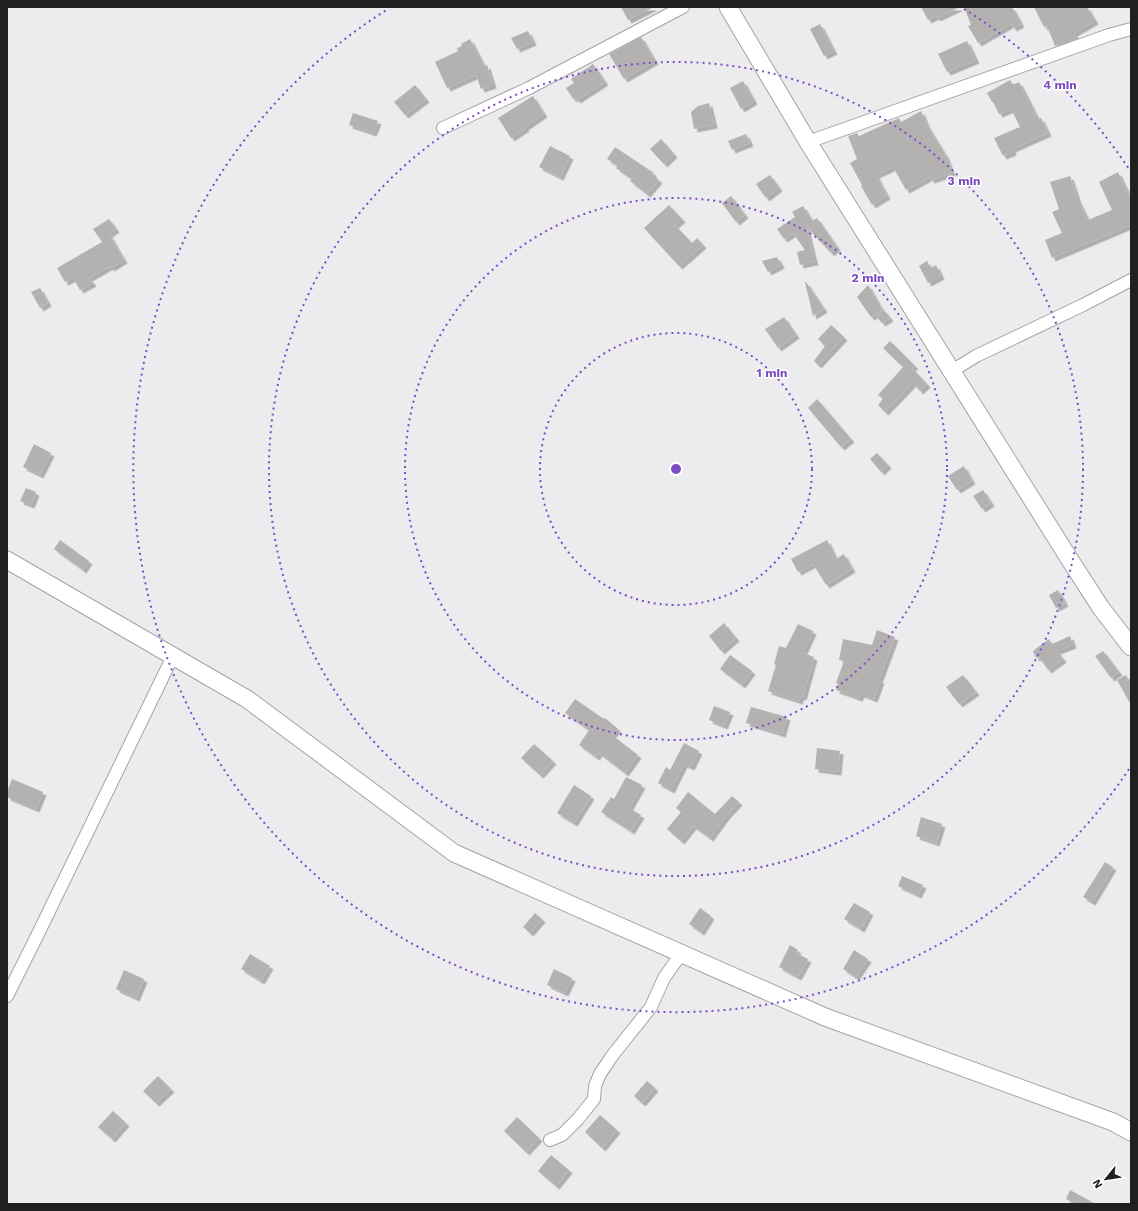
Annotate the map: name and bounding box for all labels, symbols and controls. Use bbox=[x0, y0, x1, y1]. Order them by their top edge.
text: 4 min bbox=[1043, 78, 1077, 92]
text: 3 min bbox=[948, 174, 980, 188]
text: 2 min bbox=[852, 271, 884, 285]
text: 1 min bbox=[757, 366, 787, 380]
centre of rings bbox=[669, 462, 683, 476]
north arrow bbox=[1086, 1159, 1126, 1199]
text: N bbox=[1090, 1177, 1105, 1191]

